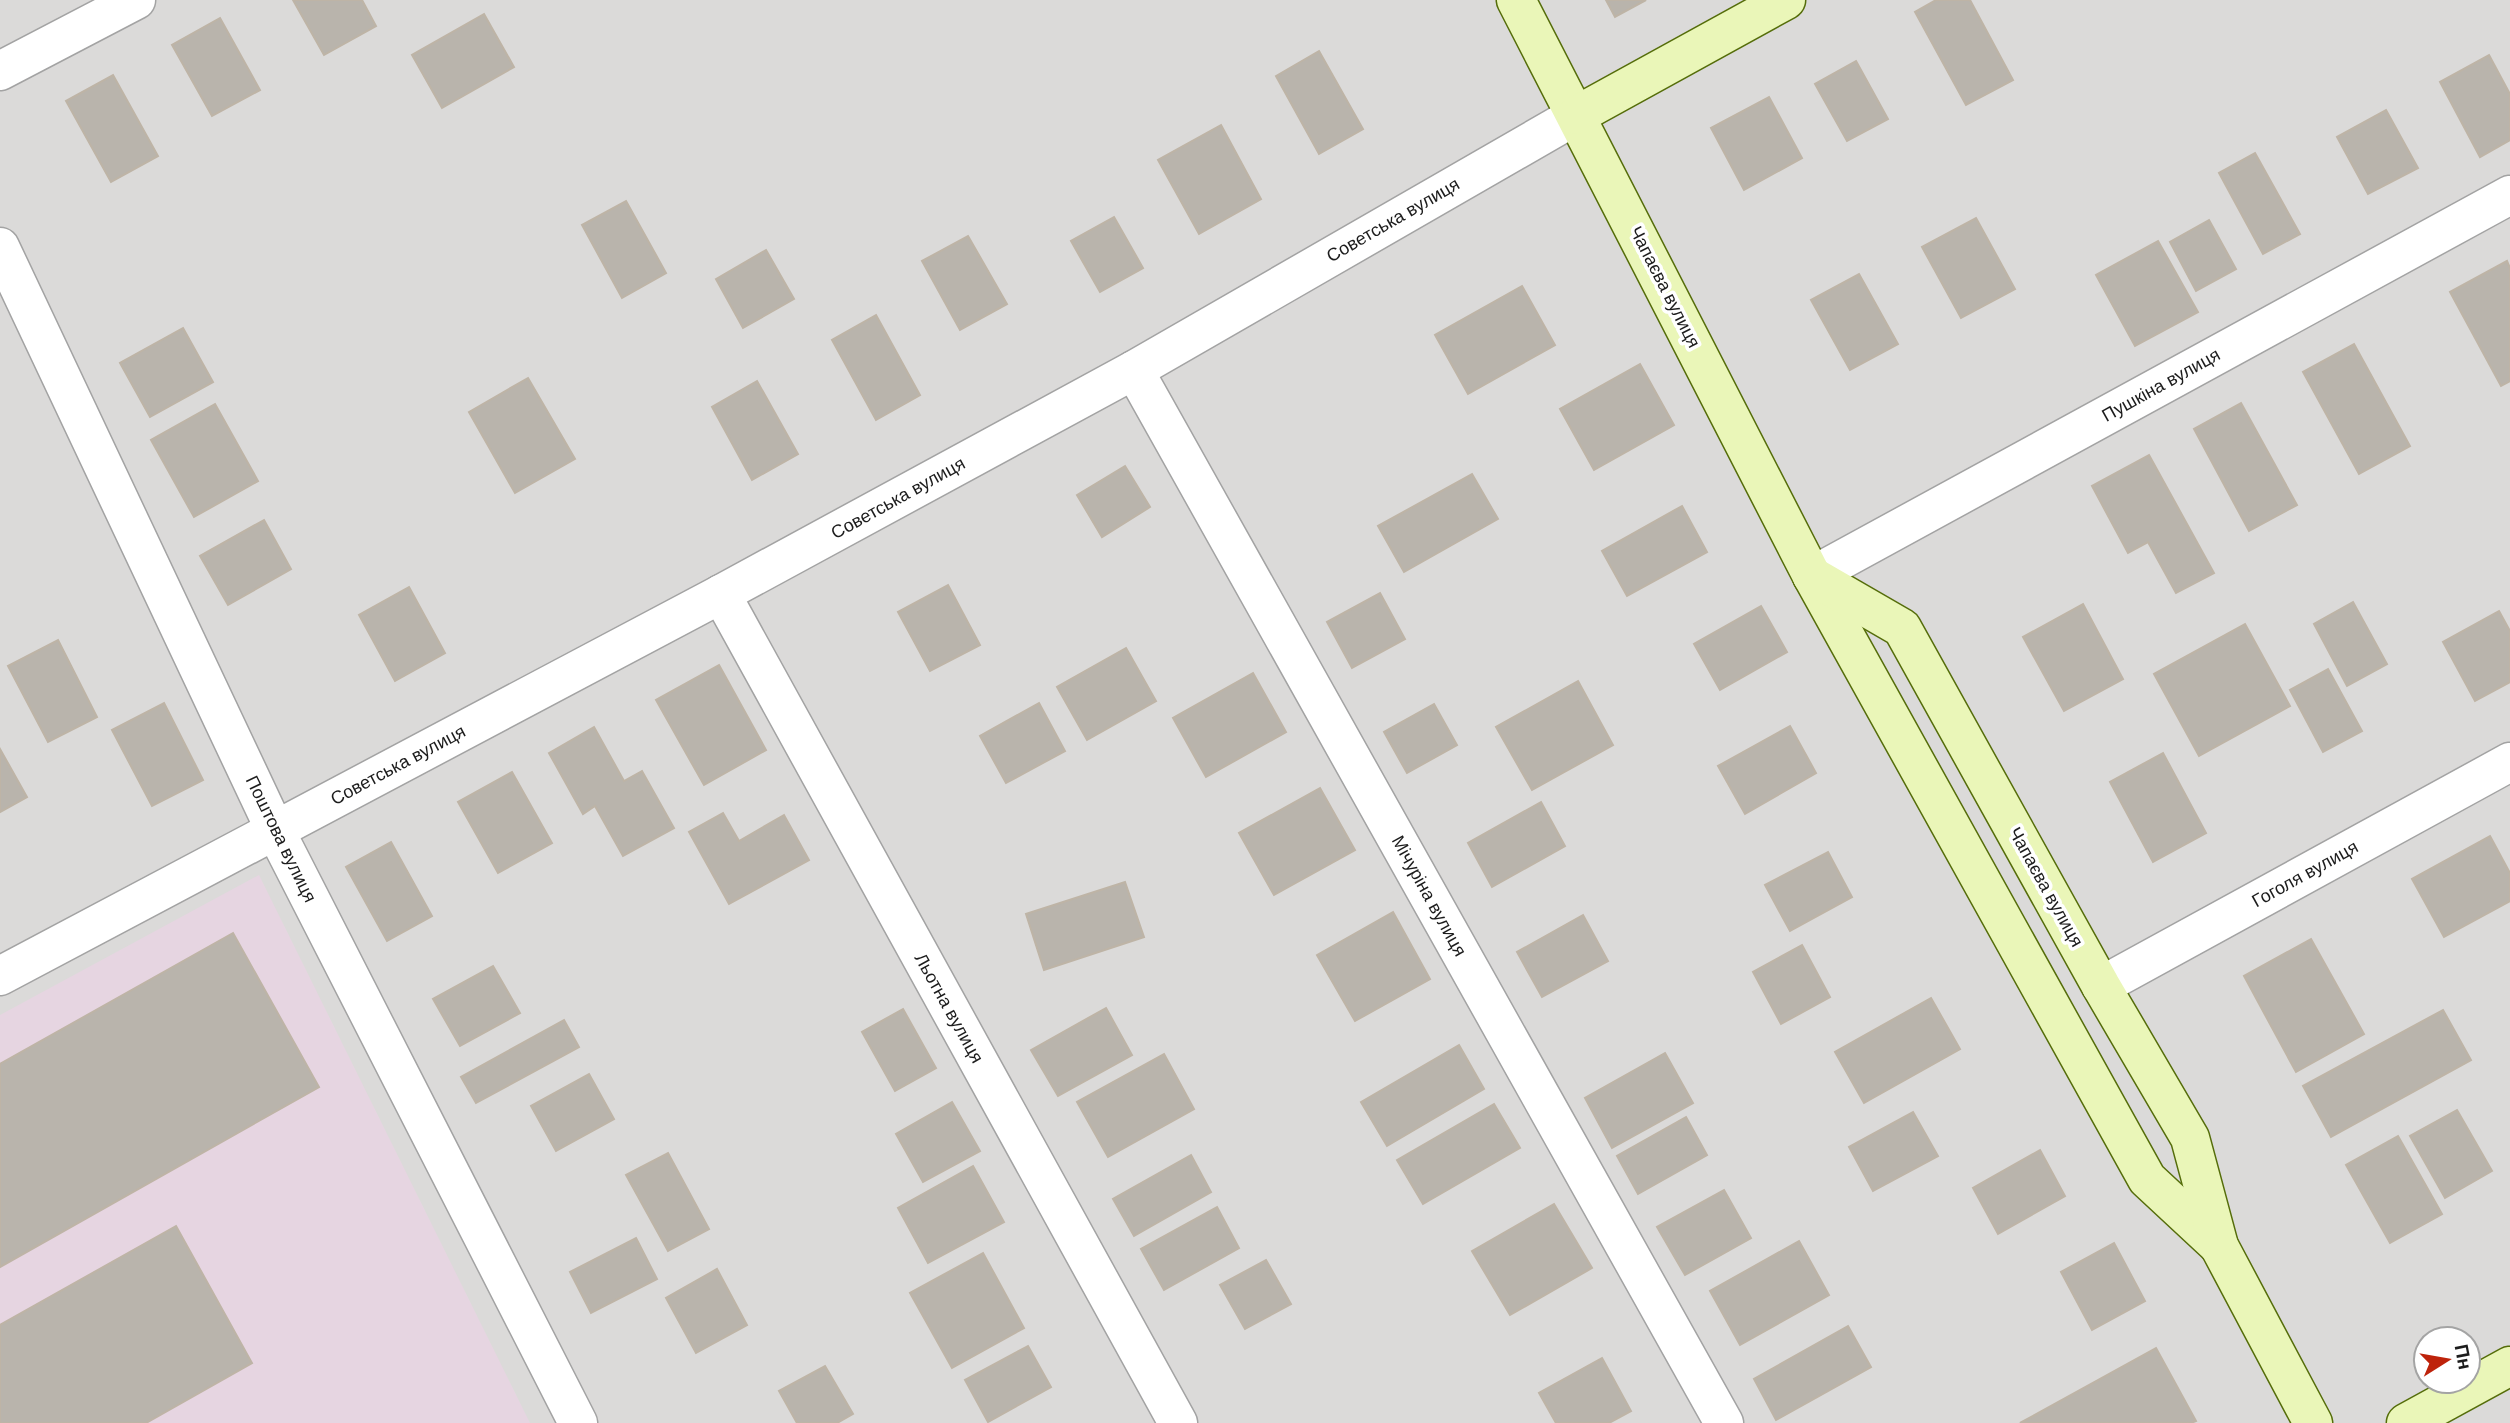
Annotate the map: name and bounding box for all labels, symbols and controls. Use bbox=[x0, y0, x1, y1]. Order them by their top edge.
street label: Советська вулиця bbox=[1323, 174, 1463, 266]
street label: Чапаєва вулиця bbox=[1626, 223, 1704, 351]
street label: Пушкіна вулиця bbox=[2099, 344, 2223, 426]
street label: Советська вулиця bbox=[828, 453, 968, 543]
street label: Советська вулиця bbox=[327, 721, 469, 809]
street label: Поштова вулиця bbox=[242, 773, 320, 905]
street label: Чапаєва вулиця bbox=[2005, 824, 2087, 950]
street label: Мічуріна вулиця bbox=[1388, 832, 1470, 960]
street label: Гоголя вулиця bbox=[2249, 837, 2361, 911]
street label: Льотна вулиця bbox=[911, 950, 987, 1066]
north arrow bbox=[2412, 1325, 2482, 1395]
text: Пн bbox=[2450, 1343, 2476, 1371]

